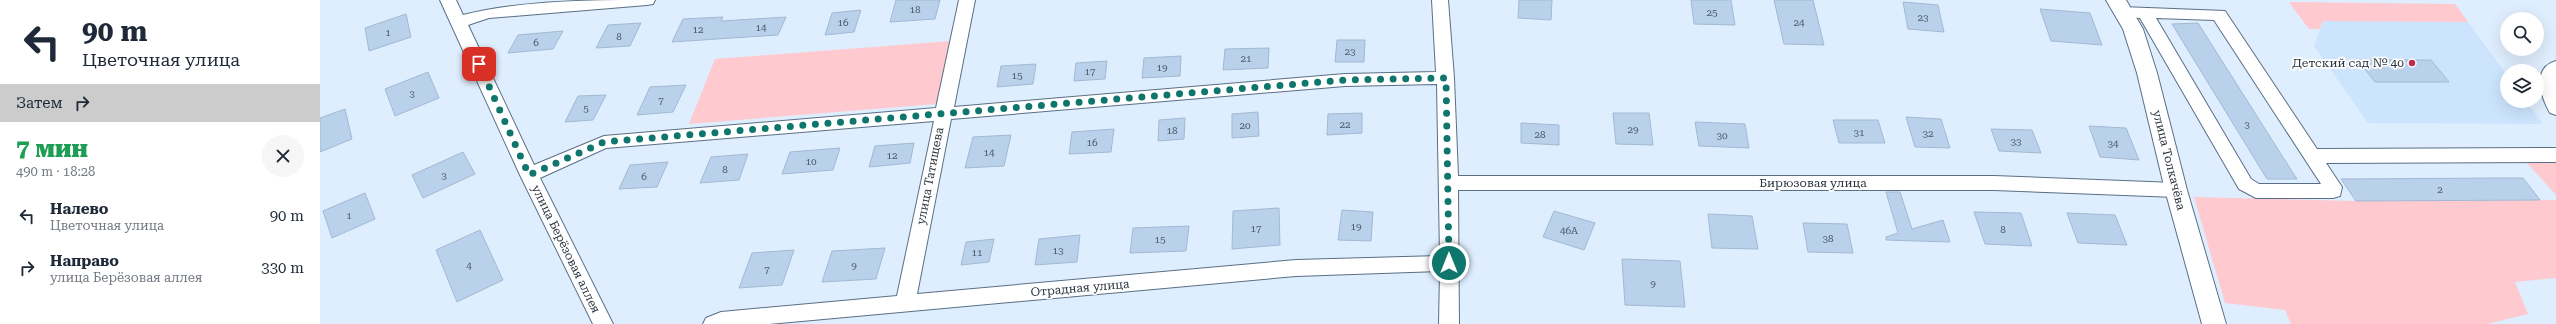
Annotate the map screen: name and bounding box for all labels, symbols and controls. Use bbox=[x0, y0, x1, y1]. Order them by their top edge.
house number: 18 bbox=[909, 4, 921, 15]
house number: 25 bbox=[1706, 7, 1718, 18]
house number: 23 bbox=[1917, 12, 1929, 23]
map controls bbox=[2500, 12, 2544, 108]
button: search bbox=[2500, 12, 2544, 56]
text: 90 m bbox=[82, 15, 147, 48]
icon: left bbox=[16, 16, 68, 68]
house number: 16 bbox=[837, 17, 849, 28]
house number: 24 bbox=[1793, 17, 1805, 28]
house number: 14 bbox=[755, 22, 767, 33]
house number: 12 bbox=[692, 24, 704, 35]
house number: 1 bbox=[385, 27, 391, 38]
house number: 8 bbox=[616, 31, 622, 42]
house number: 6 bbox=[533, 37, 539, 48]
house number: 23 bbox=[1344, 46, 1356, 57]
pin bbox=[462, 47, 496, 81]
text: Цветочная улица bbox=[82, 49, 240, 70]
icon: arrive bbox=[468, 53, 490, 75]
house number: 21 bbox=[1240, 53, 1252, 64]
place label: Детский сад № 40 bbox=[2292, 56, 2404, 70]
marker: Детский сад № 40 bbox=[2407, 58, 2417, 68]
house number: 19 bbox=[1156, 62, 1168, 73]
button: layers bbox=[2500, 64, 2544, 108]
house number: 17 bbox=[1084, 66, 1096, 77]
house number: 15 bbox=[1011, 70, 1023, 81]
house number: 3 bbox=[409, 88, 415, 99]
icon: right bbox=[71, 92, 93, 114]
text: Затем bbox=[16, 94, 63, 112]
house number: 7 bbox=[658, 95, 664, 106]
house number: 5 bbox=[583, 103, 589, 114]
street label: улица Толкачёва bbox=[2150, 109, 2188, 212]
house number: 22 bbox=[1339, 119, 1351, 130]
house number: 3 bbox=[2244, 119, 2250, 130]
house number: 20 bbox=[1239, 120, 1251, 131]
house number: 29 bbox=[1627, 124, 1639, 135]
house number: 18 bbox=[1166, 125, 1178, 136]
street label: улица Татищева bbox=[914, 126, 946, 226]
house number: 31 bbox=[1853, 127, 1865, 138]
house number: 32 bbox=[1922, 128, 1934, 139]
house number: 28 bbox=[1534, 129, 1546, 140]
house number: 30 bbox=[1716, 130, 1728, 141]
text: 7 мин bbox=[16, 135, 88, 163]
button: close bbox=[262, 135, 304, 177]
house number: 33 bbox=[2010, 136, 2022, 147]
house number: 16 bbox=[1086, 137, 1098, 148]
house number: 34 bbox=[2107, 138, 2119, 149]
house number: 14 bbox=[983, 147, 995, 158]
house number: 12 bbox=[886, 150, 898, 161]
house number: 10 bbox=[805, 156, 817, 167]
text: 490 m · 18:28 bbox=[16, 164, 95, 179]
house number: 8 bbox=[722, 164, 728, 175]
house number: 3 bbox=[441, 170, 447, 181]
house number: 6 bbox=[641, 171, 647, 182]
street label: Бирюзовая улица bbox=[1759, 176, 1867, 190]
street label: улица Берёзовая аллея bbox=[529, 183, 603, 315]
house number: 2 bbox=[2437, 184, 2443, 195]
text: Налево bbox=[50, 200, 109, 218]
icon: left bbox=[16, 205, 38, 227]
text: 90 m bbox=[270, 207, 304, 225]
house number: 1 bbox=[346, 210, 352, 221]
text: Цветочная улица bbox=[50, 218, 164, 233]
house number: 19 bbox=[1350, 221, 1362, 232]
house number: 17 bbox=[1250, 223, 1262, 234]
house number: 8 bbox=[2000, 224, 2006, 235]
house number: 46А bbox=[1560, 225, 1578, 236]
house number: 38 bbox=[1822, 233, 1834, 244]
house number: 15 bbox=[1154, 234, 1166, 245]
position arrow bbox=[1428, 242, 1470, 284]
house number: 13 bbox=[1052, 245, 1064, 256]
house number: 11 bbox=[971, 247, 983, 258]
text: Направо bbox=[50, 252, 119, 270]
icon: right bbox=[16, 257, 38, 279]
text: 330 m bbox=[261, 259, 304, 277]
house number: 4 bbox=[466, 260, 472, 271]
house number: 9 bbox=[851, 260, 857, 271]
house number: 7 bbox=[764, 264, 770, 275]
text: улица Берёзовая аллея bbox=[50, 270, 202, 285]
street label: Отрадная улица bbox=[1030, 277, 1130, 299]
house number: 9 bbox=[1650, 278, 1656, 289]

